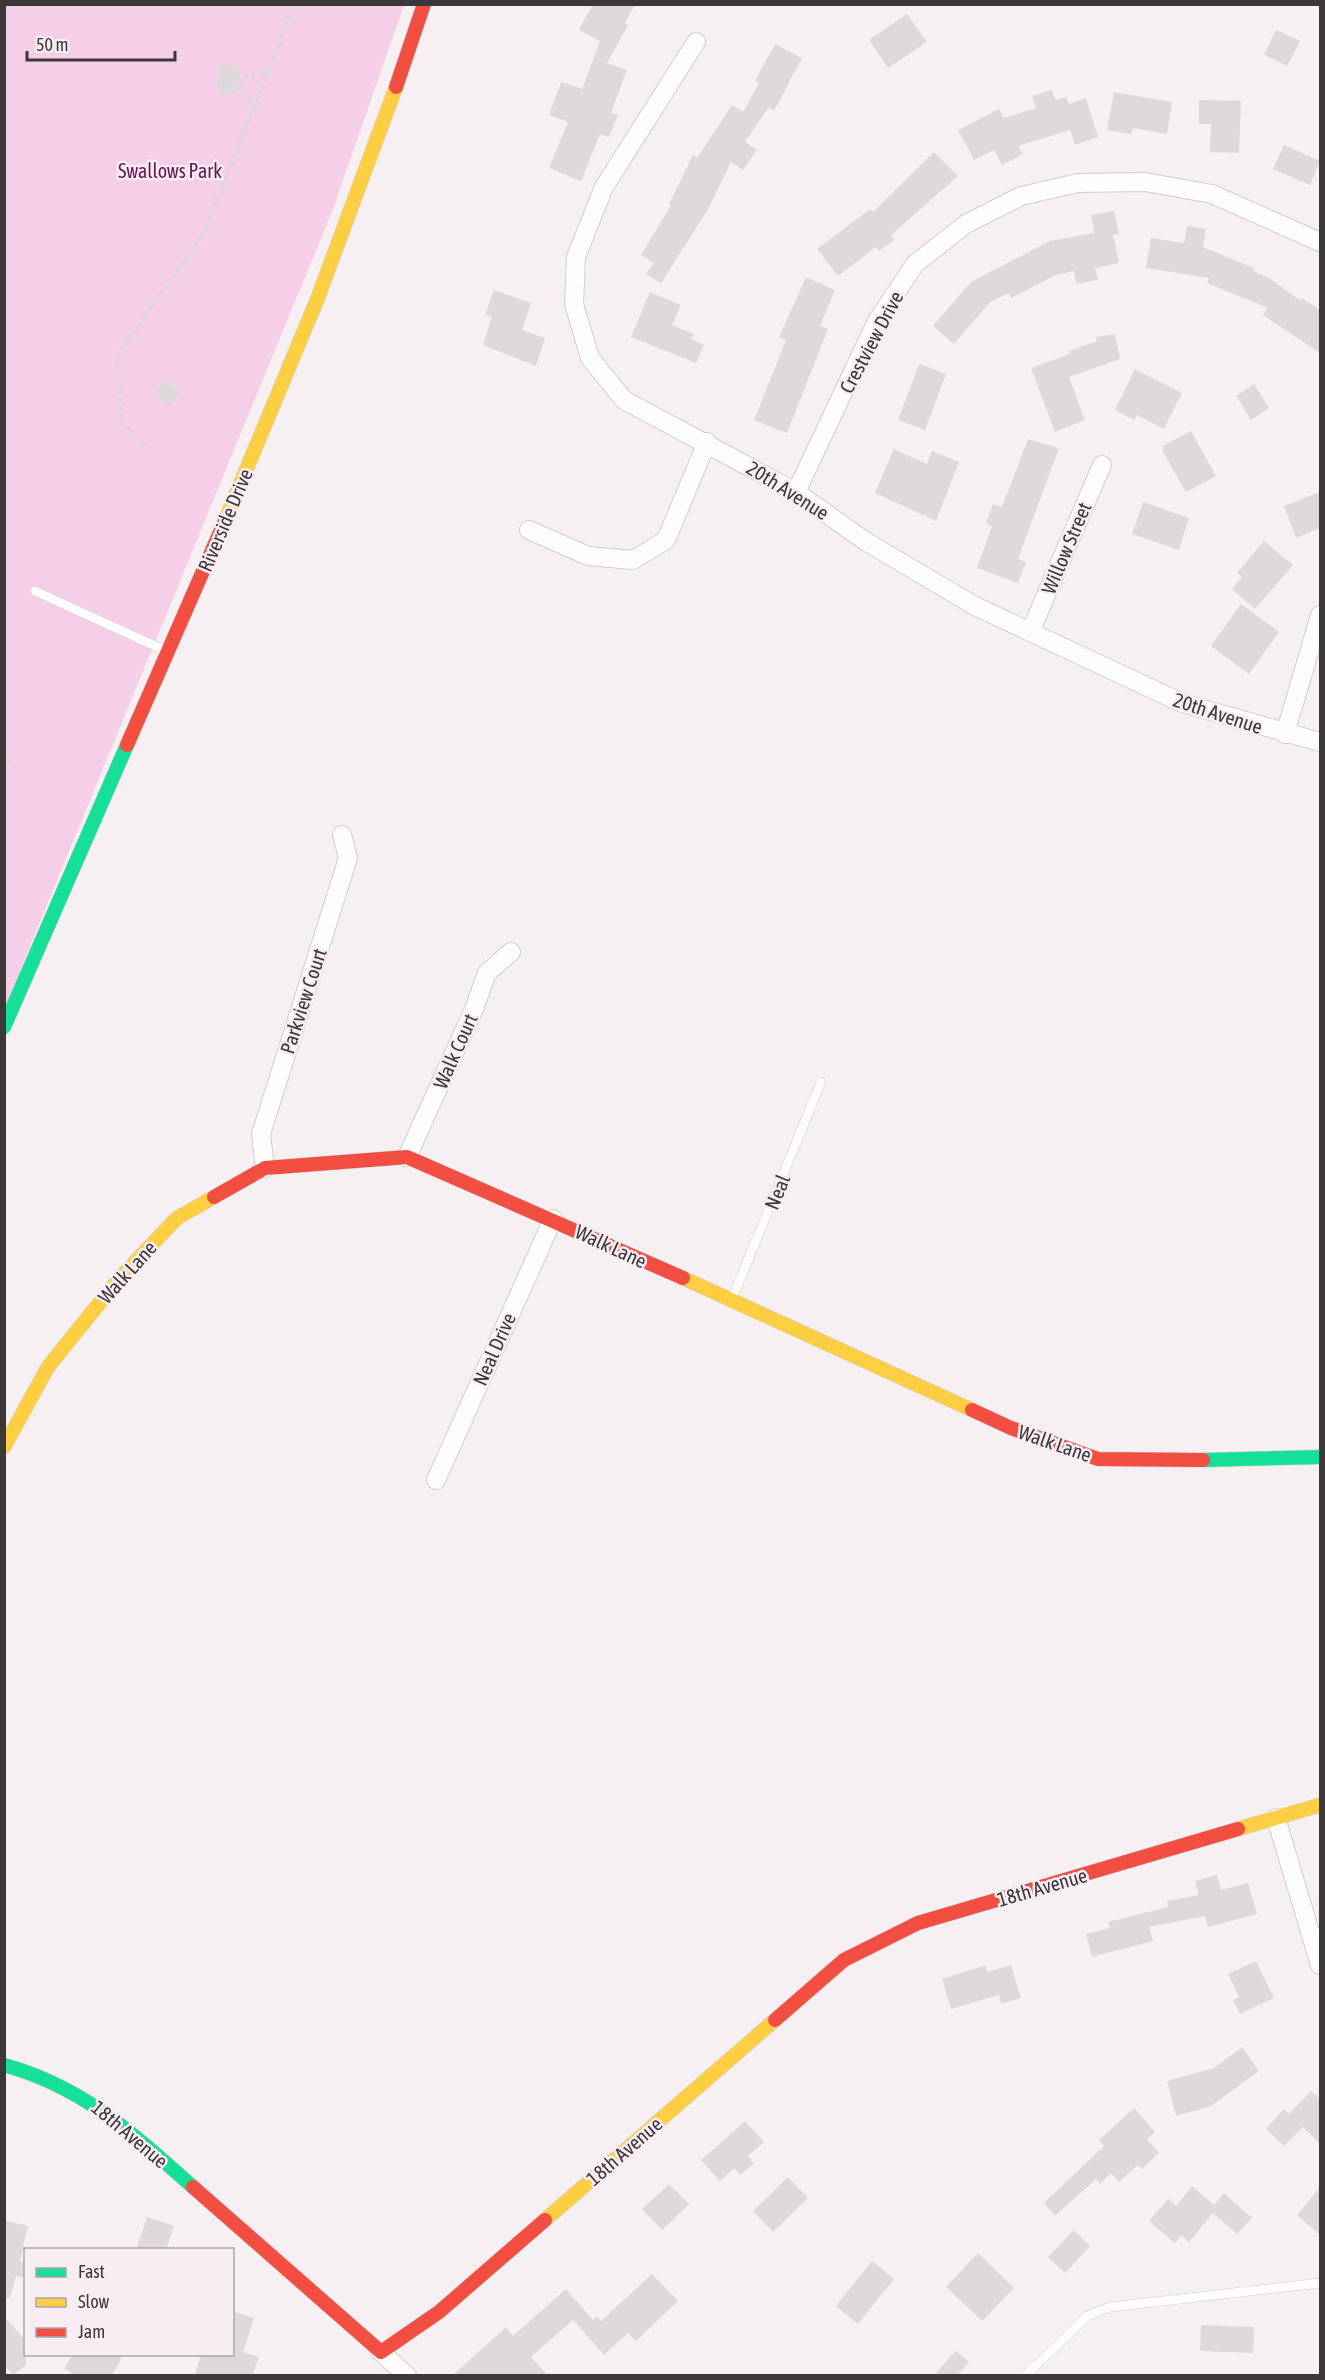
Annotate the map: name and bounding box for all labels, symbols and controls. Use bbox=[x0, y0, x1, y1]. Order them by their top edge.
scale bar bbox=[27, 24, 176, 62]
text: 50 m bbox=[36, 34, 68, 55]
park label: Swallows Park bbox=[118, 159, 222, 182]
street label: Crestview Drive bbox=[835, 287, 907, 397]
street label: 20th Avenue bbox=[743, 456, 833, 524]
street label: Riverside Drive bbox=[193, 465, 257, 575]
street label: Willow Street bbox=[1036, 499, 1096, 597]
street label: 20th Avenue bbox=[1171, 688, 1265, 738]
street label: Parkview Court bbox=[275, 945, 331, 1057]
street label: Walk Court bbox=[428, 1010, 482, 1092]
street label: Neal bbox=[760, 1171, 795, 1213]
street label: Walk Lane bbox=[572, 1220, 650, 1272]
street label: Walk Lane bbox=[93, 1236, 161, 1308]
street label: Neal Drive bbox=[468, 1309, 520, 1389]
street label: Walk Lane bbox=[1015, 1420, 1095, 1466]
street label: 18th Avenue bbox=[994, 1863, 1090, 1911]
street label: 18th Avenue bbox=[87, 2096, 173, 2172]
street label: 18th Avenue bbox=[582, 2112, 666, 2190]
legend bbox=[24, 2248, 234, 2356]
text: Fast bbox=[78, 2261, 105, 2282]
text: Slow bbox=[78, 2291, 109, 2312]
text: Jam bbox=[78, 2321, 105, 2342]

